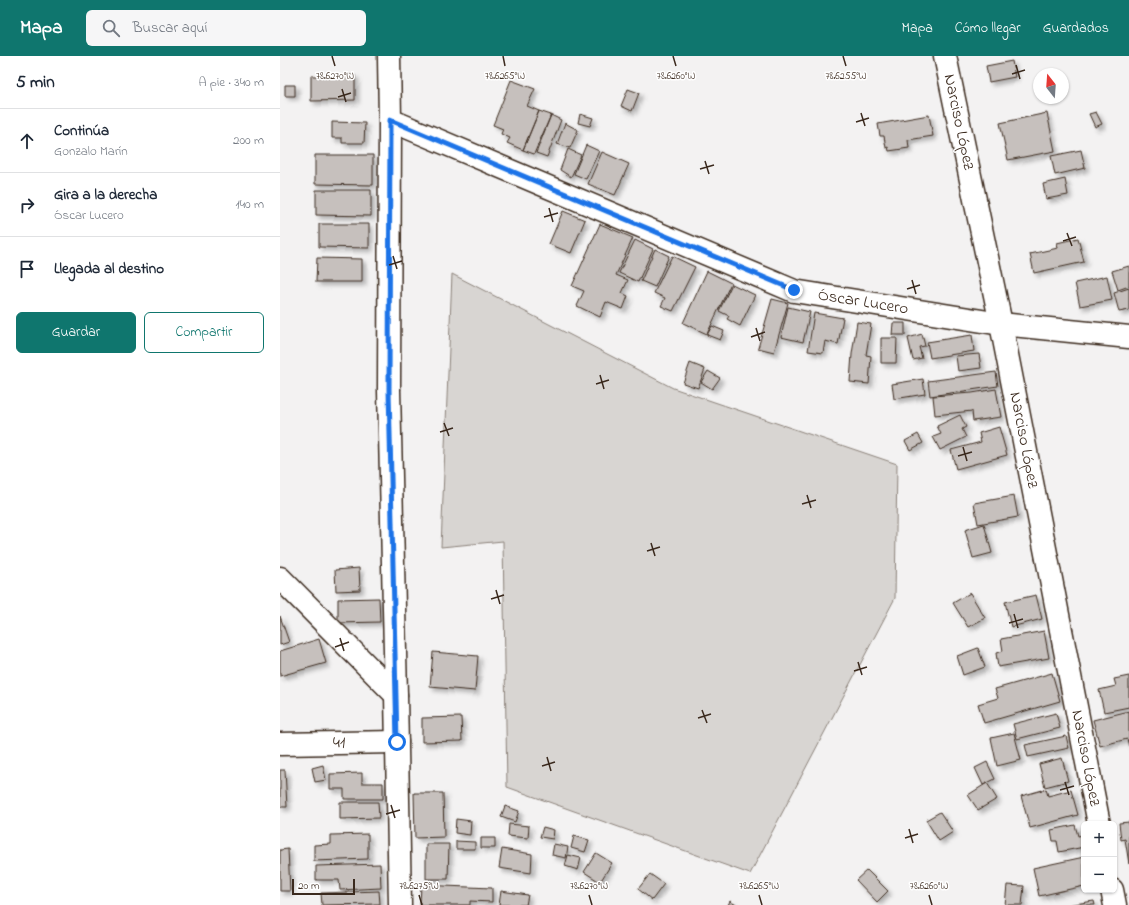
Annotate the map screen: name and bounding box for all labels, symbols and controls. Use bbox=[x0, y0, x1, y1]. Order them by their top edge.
search box bbox=[86, 10, 366, 46]
text: Mapa bbox=[20, 15, 62, 42]
icon: search bbox=[100, 17, 122, 39]
text: Buscar aquí bbox=[132, 17, 207, 39]
text: Mapa bbox=[902, 18, 933, 39]
text: Cómo llegar bbox=[955, 18, 1021, 39]
text: Guardados bbox=[1043, 18, 1109, 39]
north arrow bbox=[1033, 68, 1069, 104]
text: 78.6270°W bbox=[316, 69, 354, 84]
text: 78.6265°W bbox=[485, 69, 525, 84]
text: 78.6260°W bbox=[657, 69, 695, 84]
text: 78.6255°W bbox=[825, 69, 867, 84]
text: 5 min bbox=[16, 70, 55, 95]
street label: Narciso López bbox=[937, 72, 982, 173]
text: A pie · 340 m bbox=[199, 73, 264, 92]
text: Continúa bbox=[54, 120, 109, 142]
icon: ahead bbox=[16, 130, 38, 152]
text: 200 m bbox=[233, 131, 264, 150]
text: Gonzalo Marín bbox=[54, 142, 128, 161]
text: Gira a la derecha bbox=[54, 184, 157, 206]
icon: right bbox=[16, 194, 38, 216]
text: 140 m bbox=[236, 195, 264, 214]
text: Óscar Lucero bbox=[54, 206, 124, 225]
icon: arrive bbox=[16, 258, 38, 280]
text: Llegada al destino bbox=[54, 258, 164, 280]
route end bbox=[785, 281, 803, 299]
street label: Óscar Lucero bbox=[816, 283, 910, 322]
button: Guardar bbox=[16, 312, 136, 353]
button: Compartir bbox=[144, 312, 264, 353]
street label: Narciso López bbox=[1002, 390, 1046, 491]
street label: Narciso López bbox=[1064, 708, 1108, 809]
street label: 41 bbox=[333, 730, 346, 756]
route start bbox=[388, 733, 406, 751]
map controls bbox=[1081, 821, 1117, 893]
button: + bbox=[1081, 821, 1117, 857]
button: − bbox=[1081, 857, 1117, 893]
scale bar bbox=[292, 877, 355, 896]
text: 20 m bbox=[298, 878, 320, 894]
text: 78.6275°W bbox=[399, 879, 439, 894]
text: 78.6270°W bbox=[570, 879, 608, 894]
text: 78.6265°W bbox=[739, 879, 779, 894]
text: 78.6260°W bbox=[910, 879, 948, 894]

